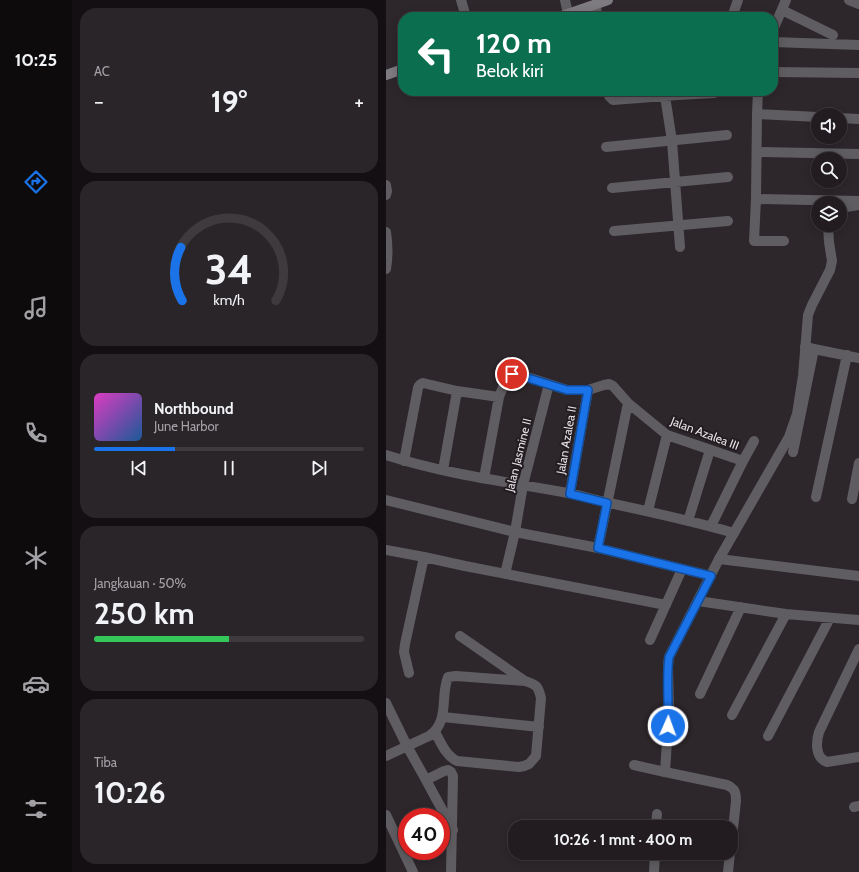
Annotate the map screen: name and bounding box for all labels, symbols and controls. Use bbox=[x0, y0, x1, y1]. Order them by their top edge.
text: 120 m bbox=[476, 26, 552, 60]
icon: left bbox=[410, 28, 462, 80]
text: 10:25 bbox=[15, 49, 57, 71]
text: Belok kiri bbox=[476, 60, 544, 82]
text: AC bbox=[94, 63, 110, 79]
text: 19° bbox=[211, 83, 247, 120]
text: − bbox=[94, 88, 104, 115]
text: + bbox=[354, 88, 364, 115]
map controls bbox=[811, 108, 847, 232]
button: sound bbox=[811, 108, 847, 144]
button: search bbox=[811, 152, 847, 188]
icon: directions bbox=[22, 168, 50, 196]
button: layers bbox=[811, 196, 847, 232]
text: 34 bbox=[205, 244, 253, 294]
text: km/h bbox=[213, 291, 245, 309]
icon: music bbox=[22, 294, 50, 322]
pin bbox=[495, 357, 529, 391]
icon: arrive bbox=[501, 363, 523, 385]
text: Northbound bbox=[154, 400, 234, 418]
street label: Jalan Azalea II bbox=[552, 405, 579, 476]
street label: Jalan Azalea III bbox=[668, 413, 741, 453]
street label: Jalan Jasmine II bbox=[501, 417, 534, 494]
text: June Harbor bbox=[154, 418, 219, 434]
icon: phone bbox=[22, 419, 50, 447]
icon: previous bbox=[128, 457, 150, 479]
icon: pause bbox=[218, 457, 240, 479]
icon: next bbox=[308, 457, 330, 479]
icon: climate bbox=[22, 544, 50, 572]
text: Jangkauan · 50% bbox=[94, 575, 186, 591]
text: 250 km bbox=[94, 595, 195, 632]
icon: car bbox=[22, 670, 50, 698]
position arrow bbox=[647, 705, 689, 747]
text: Tiba bbox=[94, 754, 117, 770]
text: 10:26 bbox=[94, 774, 166, 811]
icon: filters bbox=[22, 795, 50, 823]
speed limit sign: 40 bbox=[398, 808, 450, 860]
text: 10:26 · 1 mnt · 400 m bbox=[554, 831, 692, 849]

